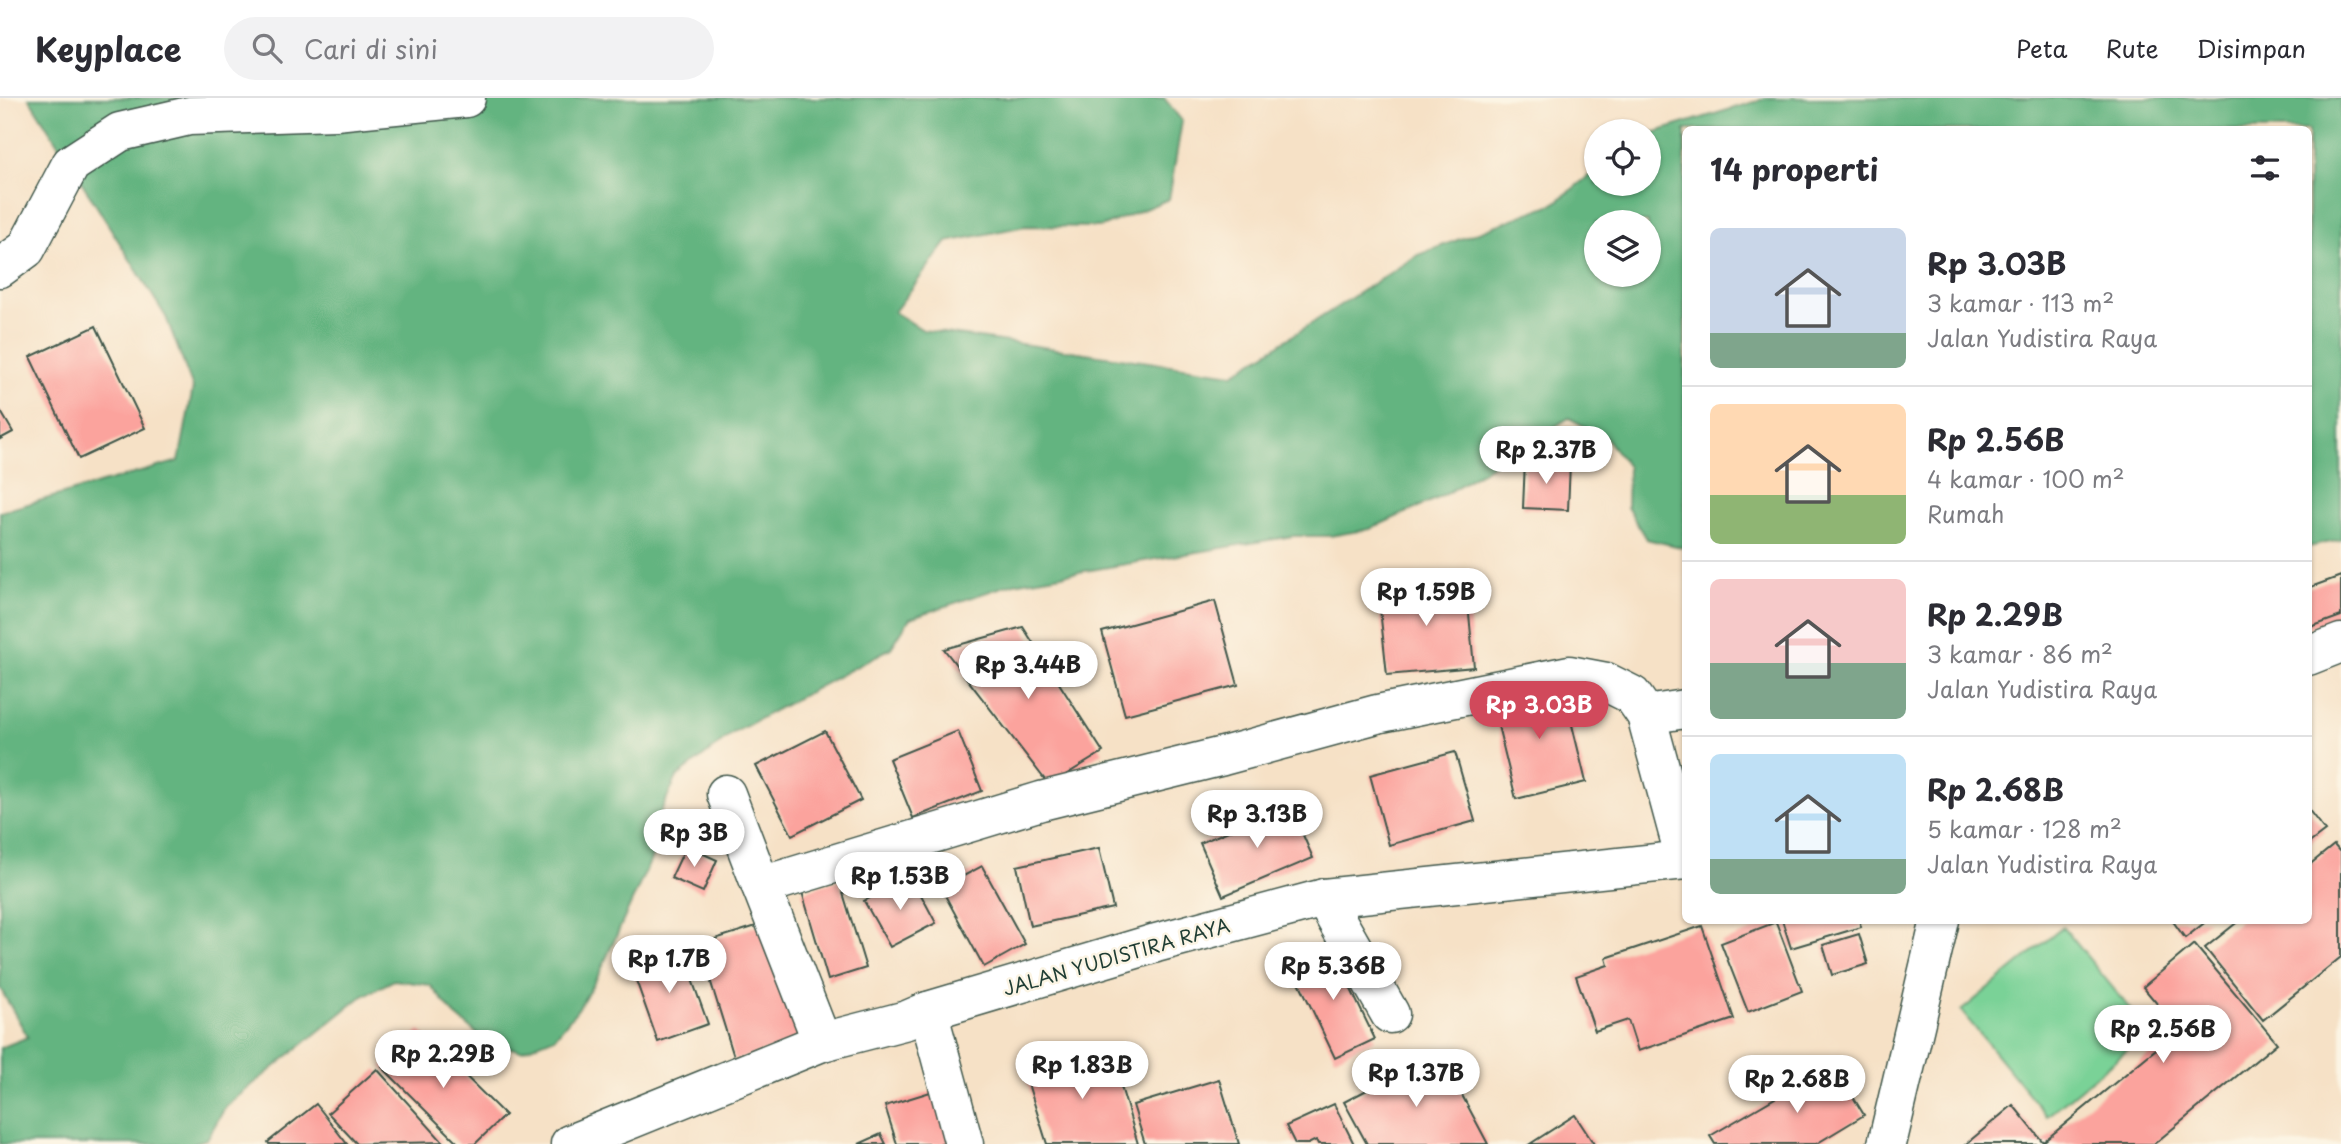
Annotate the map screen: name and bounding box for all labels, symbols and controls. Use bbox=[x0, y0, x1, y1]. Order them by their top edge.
search box bbox=[224, 17, 714, 80]
text: Keyplace bbox=[35, 23, 182, 73]
icon: search bbox=[248, 29, 286, 67]
text: Cari di sini bbox=[304, 29, 438, 68]
text: Peta bbox=[2016, 30, 2068, 66]
text: Rute bbox=[2106, 30, 2158, 66]
text: Disimpan bbox=[2196, 30, 2306, 66]
map controls bbox=[1584, 119, 1661, 287]
button: locate bbox=[1584, 119, 1661, 196]
text: 14 properti bbox=[1710, 146, 1878, 191]
icon: filters bbox=[2246, 149, 2284, 187]
button: layers bbox=[1584, 210, 1661, 287]
text: Rp 3.03B bbox=[1927, 240, 2066, 285]
icon: home bbox=[1766, 256, 1850, 340]
text: 3 kamar · 113 m² bbox=[1927, 285, 2114, 320]
text: Jalan Yudistira Raya bbox=[1927, 320, 2157, 355]
text: Rp 2.56B bbox=[1927, 416, 2065, 461]
pin: Rp 2.37B bbox=[1474, 426, 1618, 486]
text: Rp 2.37B bbox=[1495, 431, 1597, 466]
icon: home bbox=[1766, 432, 1850, 516]
text: 4 kamar · 100 m² bbox=[1927, 461, 2125, 496]
text: Rumah bbox=[1927, 496, 2004, 531]
pin: Rp 1.59B bbox=[1354, 568, 1498, 628]
text: Rp 1.59B bbox=[1377, 573, 1475, 608]
text: Rp 2.29B bbox=[1927, 591, 2063, 636]
icon: home bbox=[1766, 607, 1850, 691]
text: 3 kamar · 86 m² bbox=[1927, 636, 2113, 671]
pin: Rp 3.44B bbox=[956, 642, 1100, 701]
text: Rp 3.44B bbox=[975, 646, 1081, 681]
text: Jalan Yudistira Raya bbox=[1927, 671, 2157, 706]
pin: Rp 3.03B bbox=[1467, 682, 1611, 741]
text: Rp 3.03B bbox=[1486, 686, 1592, 721]
text: Rp 2.68B bbox=[1927, 766, 2064, 811]
icon: home bbox=[1766, 782, 1850, 866]
pin: Rp 3.13B bbox=[1185, 790, 1329, 850]
text: Rp 3.13B bbox=[1207, 795, 1307, 830]
pin: Rp 3B bbox=[645, 810, 743, 869]
text: 5 kamar · 128 m² bbox=[1927, 811, 2122, 846]
text: Rp 3B bbox=[660, 814, 728, 849]
text: Jalan Yudistira Raya bbox=[1927, 846, 2157, 881]
pin: Rp 1.53B bbox=[828, 852, 972, 912]
text: Rp 1.53B bbox=[851, 857, 949, 892]
street label: JALAN YUDISTIRA RAYA bbox=[999, 910, 1233, 1002]
pin: Rp 1.7B bbox=[604, 936, 734, 995]
text: Rp 1.7B bbox=[627, 940, 711, 975]
pin: Rp 5.36B bbox=[1261, 942, 1405, 1002]
text: Rp 5.36B bbox=[1280, 947, 1386, 982]
pin: Rp 2.56B bbox=[2091, 1006, 2235, 1065]
text: Rp 2.56B bbox=[2110, 1010, 2216, 1045]
pin: Rp 2.29B bbox=[371, 1030, 515, 1090]
text: Rp 2.29B bbox=[391, 1035, 495, 1070]
pin: Rp 1.83B bbox=[1010, 1042, 1154, 1101]
text: Rp 1.83B bbox=[1031, 1046, 1133, 1081]
pin: Rp 1.37B bbox=[1344, 1049, 1488, 1109]
text: Rp 1.37B bbox=[1368, 1054, 1464, 1089]
pin: Rp 2.68B bbox=[1725, 1056, 1869, 1115]
text: Rp 2.68B bbox=[1744, 1060, 1850, 1095]

